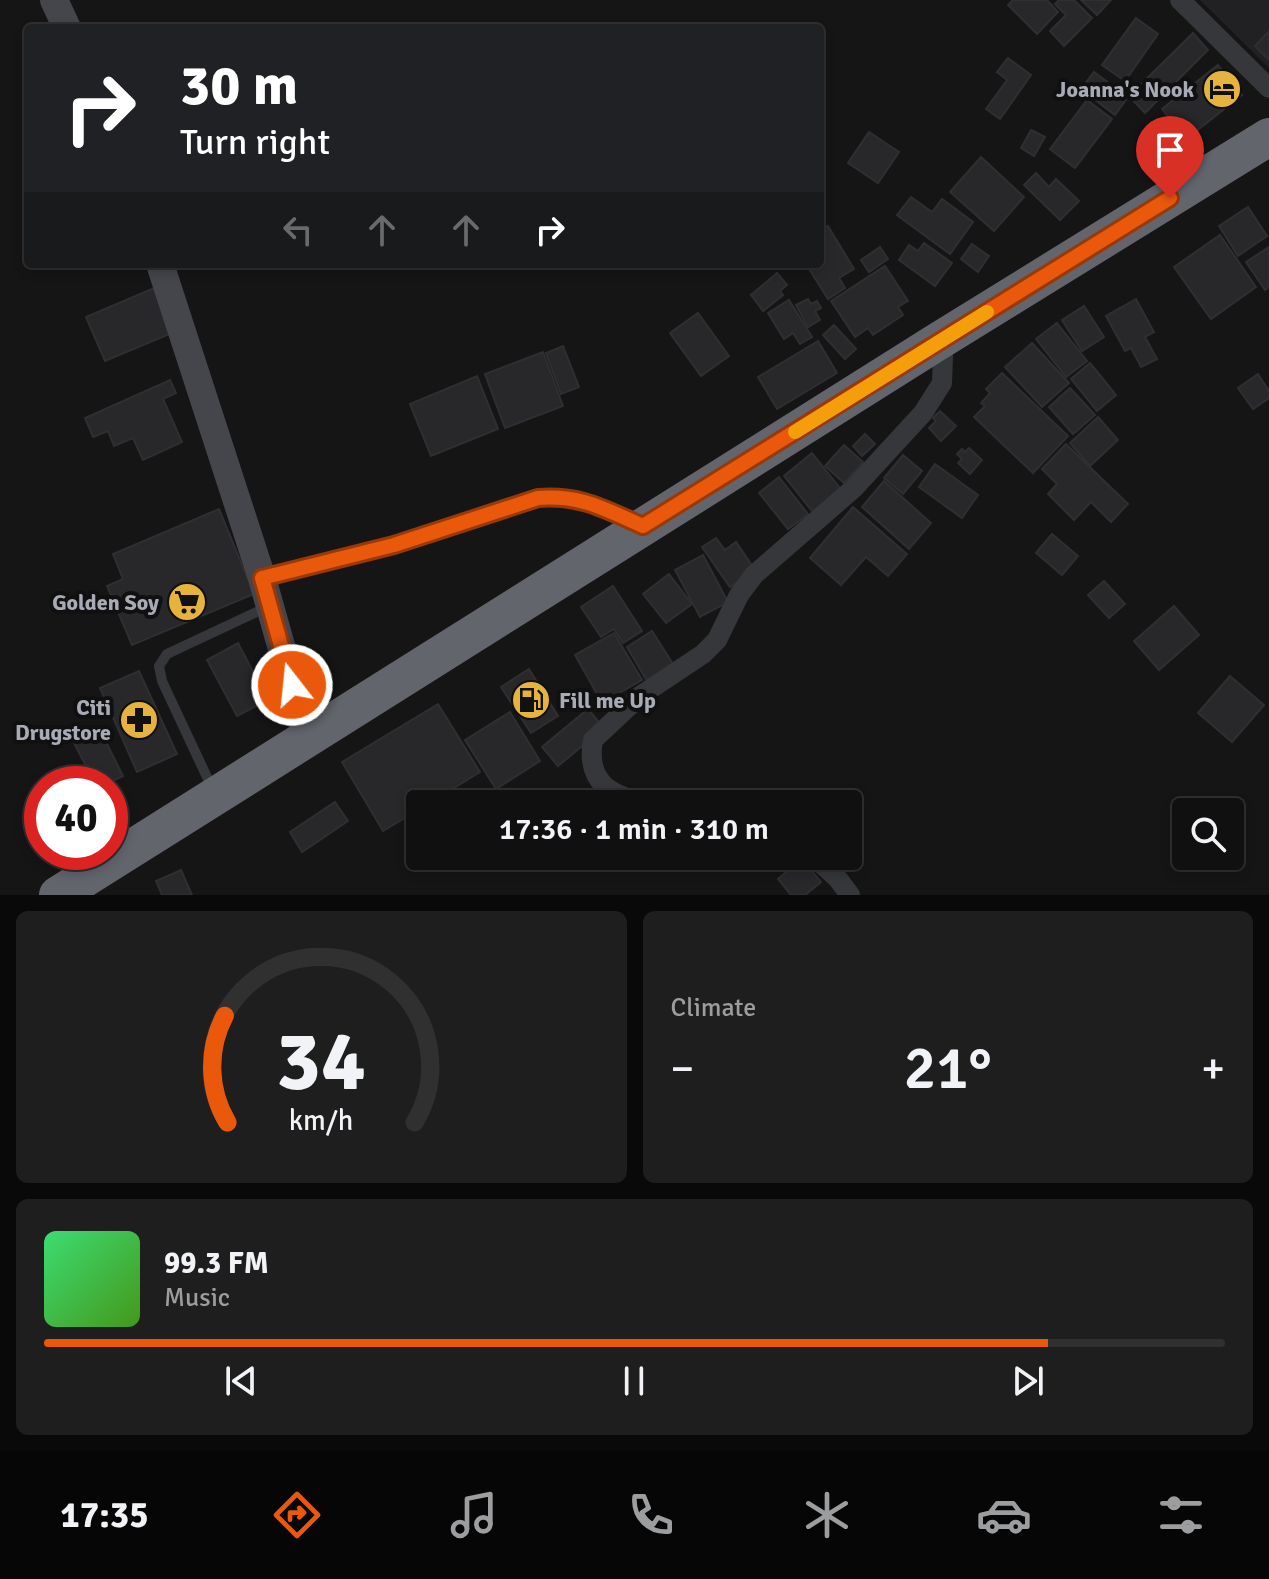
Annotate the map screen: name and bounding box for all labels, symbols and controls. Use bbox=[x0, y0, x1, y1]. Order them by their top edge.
text: 30 m bbox=[180, 51, 298, 120]
icon: right bbox=[48, 56, 152, 160]
hotel icon: Joanna's Nook bbox=[1201, 68, 1243, 110]
place label: Joanna's Nook bbox=[1056, 76, 1194, 103]
pin bbox=[1136, 116, 1204, 198]
text: Turn right bbox=[180, 120, 330, 165]
icon: arrive bbox=[1148, 128, 1192, 172]
icon: left bbox=[276, 208, 320, 252]
icon: ahead bbox=[360, 208, 404, 252]
icon: ahead bbox=[444, 208, 488, 252]
icon: right bbox=[528, 208, 572, 252]
supermarket icon: Golden Soy bbox=[166, 581, 208, 623]
place label: Golden Soy bbox=[52, 589, 159, 616]
position arrow bbox=[250, 643, 334, 727]
fuel station icon: Fill me Up bbox=[510, 679, 552, 721]
place label: Fill me Up bbox=[559, 687, 656, 714]
place label: Citi Drugstore bbox=[15, 694, 111, 746]
pharmacy icon: Citi Drugstore bbox=[118, 699, 160, 741]
speed limit sign: 40 bbox=[24, 766, 128, 870]
map controls bbox=[1172, 798, 1244, 870]
button: search bbox=[1172, 798, 1244, 870]
text: 17:36 · 1 min · 310 m bbox=[499, 811, 769, 848]
text: Climate bbox=[671, 992, 756, 1024]
text: 34 bbox=[276, 1011, 366, 1113]
text: 21° bbox=[904, 1032, 992, 1106]
text: − bbox=[671, 1042, 694, 1096]
text: + bbox=[1201, 1042, 1225, 1096]
text: km/h bbox=[289, 1103, 354, 1138]
text: 99.3 FM bbox=[164, 1245, 269, 1282]
text: Music bbox=[164, 1282, 230, 1314]
icon: previous bbox=[219, 1359, 263, 1403]
icon: pause bbox=[612, 1359, 656, 1403]
icon: next bbox=[1006, 1359, 1050, 1403]
icon: directions bbox=[269, 1487, 325, 1543]
icon: music bbox=[446, 1487, 502, 1543]
icon: phone bbox=[623, 1487, 679, 1543]
icon: climate bbox=[799, 1487, 855, 1543]
icon: car bbox=[976, 1487, 1032, 1543]
icon: filters bbox=[1153, 1487, 1209, 1543]
text: 17:35 bbox=[60, 1493, 149, 1538]

